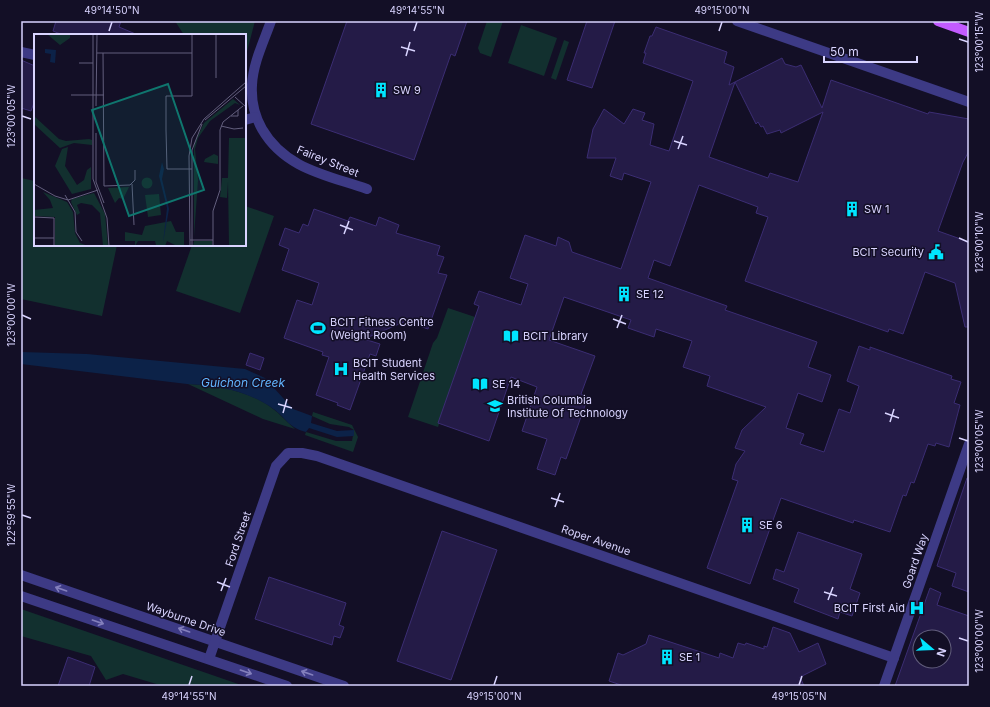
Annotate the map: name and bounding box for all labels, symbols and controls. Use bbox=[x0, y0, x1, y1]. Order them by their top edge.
text: 49°14'50"N bbox=[84, 4, 140, 16]
text: 49°14'55"N bbox=[389, 4, 445, 16]
text: 49°15'00"N bbox=[694, 4, 750, 16]
text: 123°00'15"W bbox=[973, 11, 985, 73]
inset map bbox=[34, 34, 246, 246]
scale bar bbox=[824, 38, 917, 64]
text: 50 m bbox=[830, 44, 859, 59]
building icon: SW 9 bbox=[372, 81, 390, 99]
place label: SW 9 bbox=[393, 83, 421, 97]
text: 123°00'05"W bbox=[5, 84, 17, 148]
street label: Fairey Street bbox=[295, 142, 361, 180]
building icon: SW 1 bbox=[843, 200, 861, 218]
place label: SW 1 bbox=[864, 202, 889, 216]
text: 123°00'10"W bbox=[973, 211, 985, 273]
public building icon: BCIT Security bbox=[927, 243, 945, 261]
place label: BCIT Security bbox=[852, 245, 924, 259]
text: 123°00'00"W bbox=[5, 283, 17, 347]
building icon: SE 12 bbox=[615, 285, 633, 303]
place label: SE 12 bbox=[636, 287, 664, 301]
place label: BCIT Fitness Centre (Weight Room) bbox=[330, 315, 434, 342]
sports icon: BCIT Fitness Centre (Weight Room) bbox=[309, 319, 327, 337]
library icon: BCIT Library bbox=[502, 327, 520, 345]
place label: BCIT Library bbox=[523, 329, 588, 343]
place label: BCIT Student Health Services bbox=[353, 356, 435, 383]
hospital icon: BCIT Student Health Services bbox=[332, 360, 350, 378]
water label: Guichon Creek bbox=[201, 375, 285, 390]
library icon: SE 14 bbox=[471, 375, 489, 393]
place label: SE 14 bbox=[492, 377, 520, 391]
place label: British Columbia Institute Of Technology bbox=[507, 393, 628, 420]
school or university icon: British Columbia Institute Of Technology bbox=[486, 397, 504, 415]
text: 123°00'05"W bbox=[973, 409, 985, 473]
text: 122°59'55"W bbox=[5, 483, 17, 546]
street label: Ford Street bbox=[222, 509, 254, 568]
building icon: SE 6 bbox=[738, 516, 756, 534]
place label: SE 6 bbox=[759, 518, 783, 532]
street label: Roper Avenue bbox=[559, 522, 633, 558]
street label: Goard Way bbox=[899, 532, 931, 590]
one-way arrow bbox=[55, 584, 67, 592]
street label: Wayburne Drive bbox=[144, 599, 228, 639]
hospital icon: BCIT First Aid bbox=[908, 599, 926, 617]
place label: BCIT First Aid bbox=[834, 601, 905, 615]
text: 123°00'00"W bbox=[973, 609, 985, 673]
one-way arrow bbox=[91, 618, 103, 626]
one-way arrow bbox=[178, 626, 190, 634]
north arrow bbox=[912, 629, 952, 669]
text: N bbox=[933, 646, 949, 659]
building icon: SE 1 bbox=[658, 648, 676, 666]
place label: SE 1 bbox=[679, 650, 700, 664]
one-way arrow bbox=[301, 668, 313, 676]
one-way arrow bbox=[239, 669, 252, 676]
text: 49°14'55"N bbox=[161, 690, 217, 702]
text: 49°15'00"N bbox=[466, 690, 522, 702]
text: 49°15'05"N bbox=[772, 690, 826, 702]

